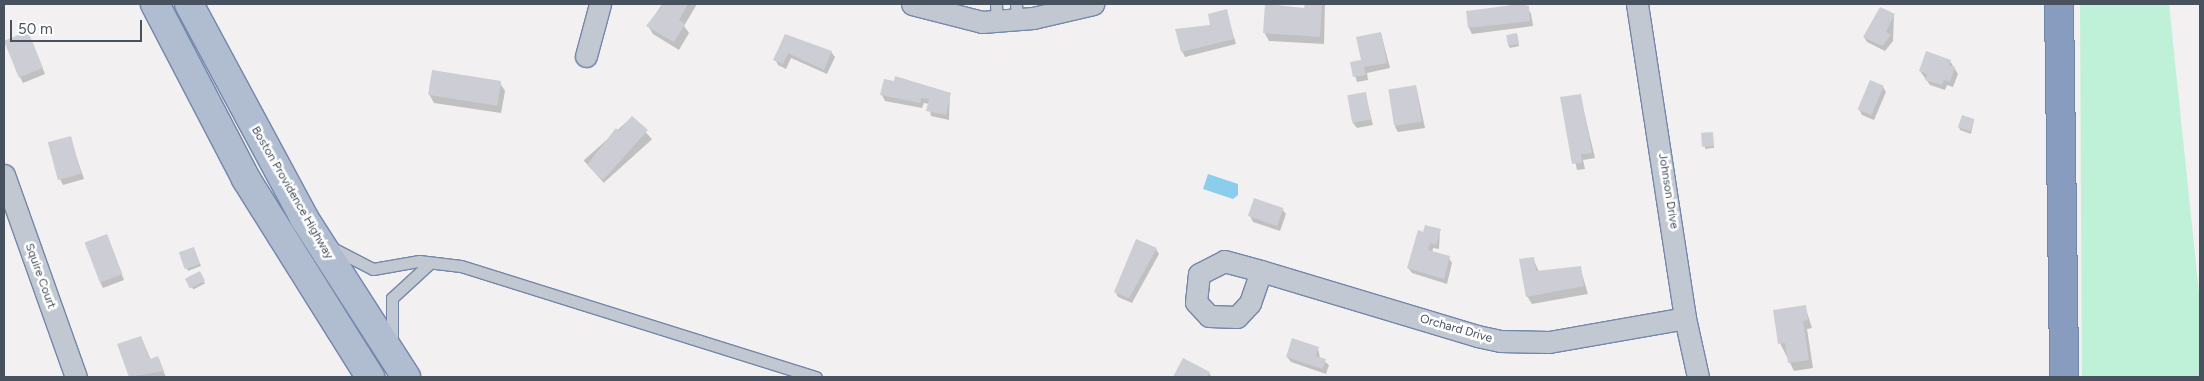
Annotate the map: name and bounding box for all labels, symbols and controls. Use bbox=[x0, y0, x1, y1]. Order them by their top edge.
scale bar bbox=[12, 10, 145, 42]
text: 50 m bbox=[18, 20, 53, 38]
street label: Boston Providence Highway bbox=[248, 124, 336, 262]
street label: Johnson Drive bbox=[1655, 152, 1681, 230]
street label: Squire Court bbox=[22, 241, 58, 311]
street label: Orchard Drive bbox=[1418, 312, 1494, 346]

